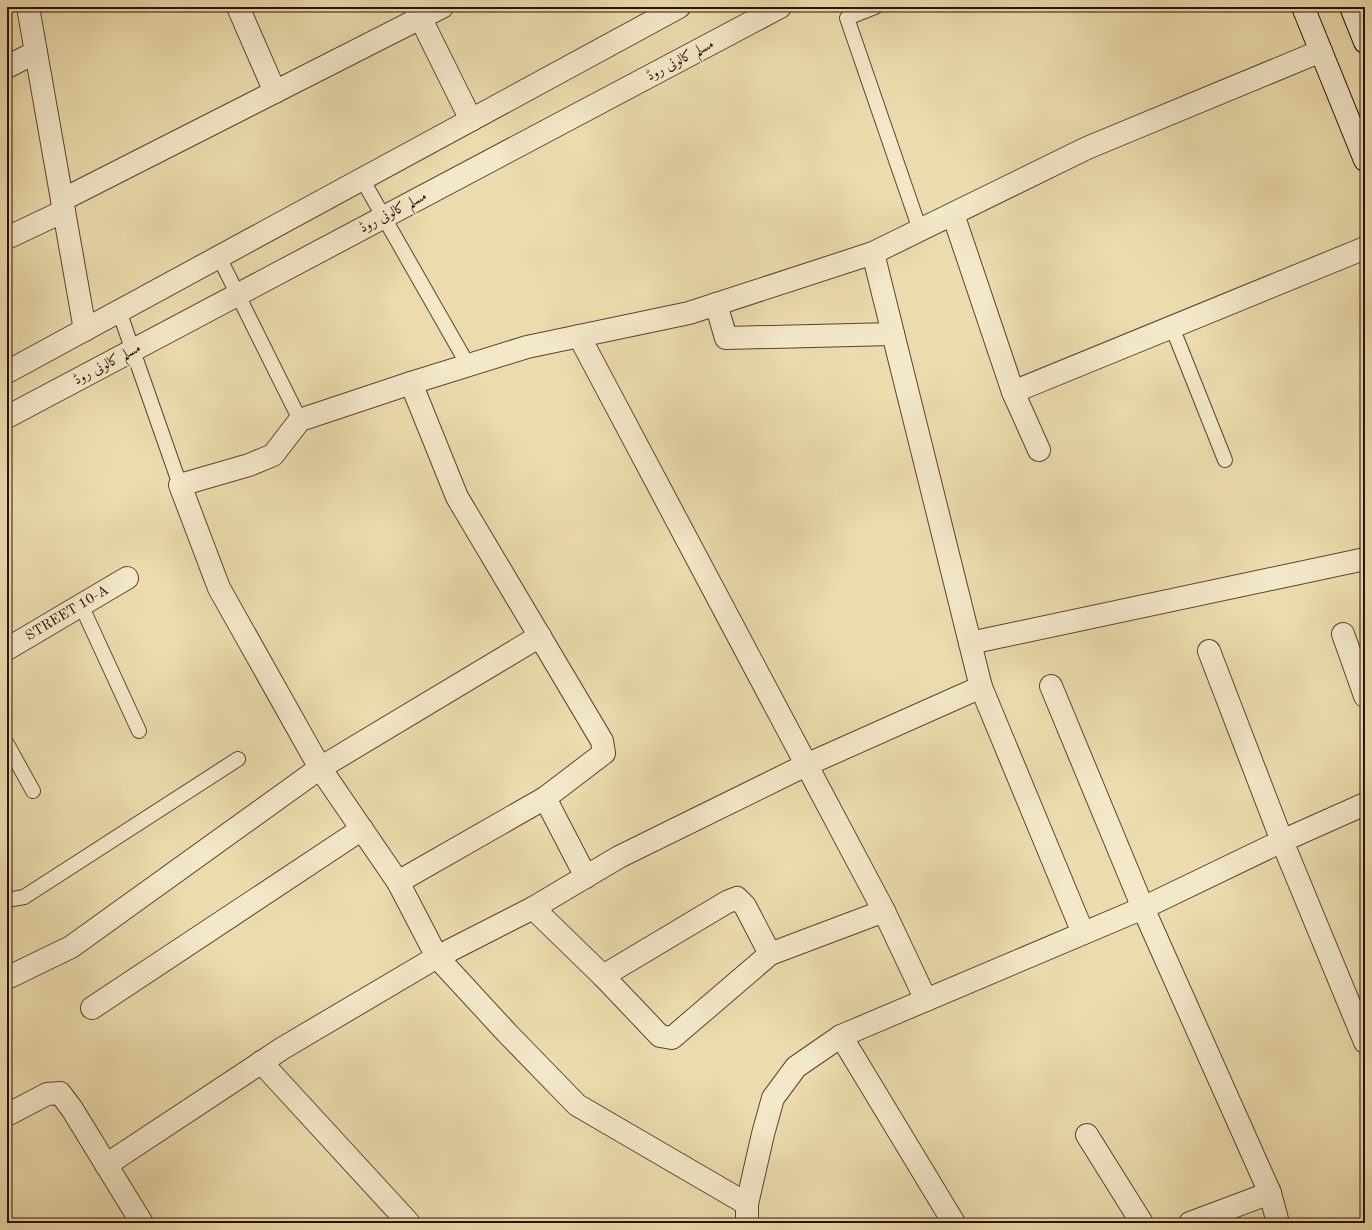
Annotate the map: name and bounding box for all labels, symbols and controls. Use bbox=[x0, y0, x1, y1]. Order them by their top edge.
street label: مسلم کالونی روڈ bbox=[644, 36, 719, 90]
street label: مسلم کالونی روڈ bbox=[357, 188, 432, 242]
street label: مسلم کالونی روڈ bbox=[71, 340, 146, 394]
street label: STREET 10-A bbox=[23, 583, 111, 643]

